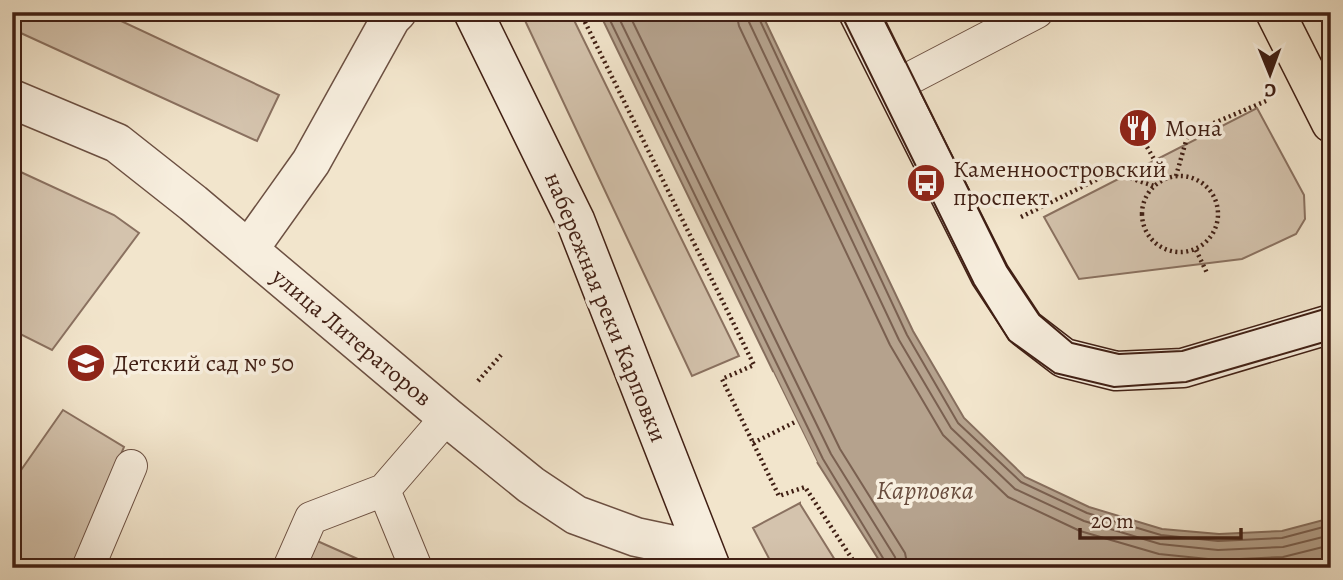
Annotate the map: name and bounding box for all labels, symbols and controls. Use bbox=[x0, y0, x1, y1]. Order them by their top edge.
north arrow bbox=[1234, 38, 1304, 108]
text: С bbox=[1264, 77, 1276, 103]
restaurant icon: Мона bbox=[1117, 107, 1159, 149]
place label: Мона bbox=[1165, 112, 1222, 144]
place label: Каменноостровский проспект bbox=[953, 153, 1167, 213]
bus stop icon: Каменноостровский проспект bbox=[905, 162, 947, 204]
street label: набережная реки Карповки bbox=[537, 167, 675, 447]
street label: улица Литераторов bbox=[264, 260, 439, 413]
school or university icon: Детский сад № 50 bbox=[65, 342, 107, 384]
place label: Детский сад № 50 bbox=[113, 347, 294, 379]
water label: Карповка bbox=[876, 473, 974, 508]
scale bar bbox=[1080, 496, 1242, 540]
text: 20 m bbox=[1091, 507, 1134, 535]

